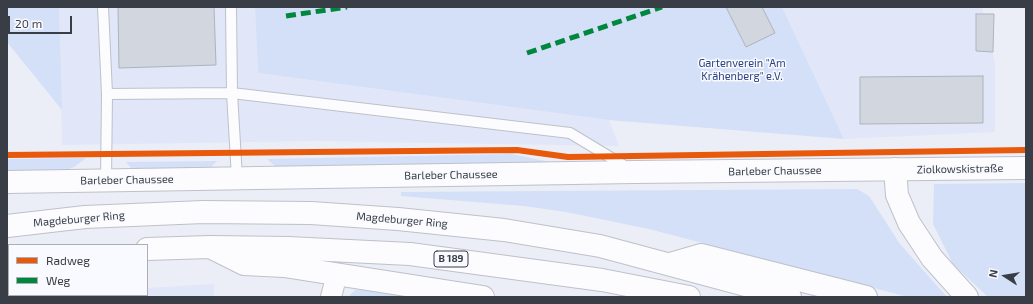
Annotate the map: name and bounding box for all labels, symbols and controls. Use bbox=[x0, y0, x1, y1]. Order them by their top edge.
scale bar bbox=[10, 8, 74, 34]
text: 20 m bbox=[15, 16, 42, 30]
park label: Gartenverein "Am Krähenberg" e.V. bbox=[698, 56, 786, 82]
street label: Ziolkowskistraße bbox=[917, 162, 1003, 176]
street label: Barleber Chaussee bbox=[728, 164, 822, 178]
street label: Barleber Chaussee bbox=[404, 168, 498, 182]
street label: Barleber Chaussee bbox=[80, 173, 174, 187]
street label: Magdeburger Ring bbox=[33, 208, 125, 230]
street label: Magdeburger Ring bbox=[356, 209, 448, 231]
legend bbox=[8, 244, 148, 296]
road number: B 189 bbox=[434, 251, 468, 267]
text: Radweg bbox=[46, 253, 90, 267]
north arrow bbox=[985, 256, 1025, 296]
text: N bbox=[986, 268, 1000, 279]
text: Weg bbox=[46, 273, 70, 287]

